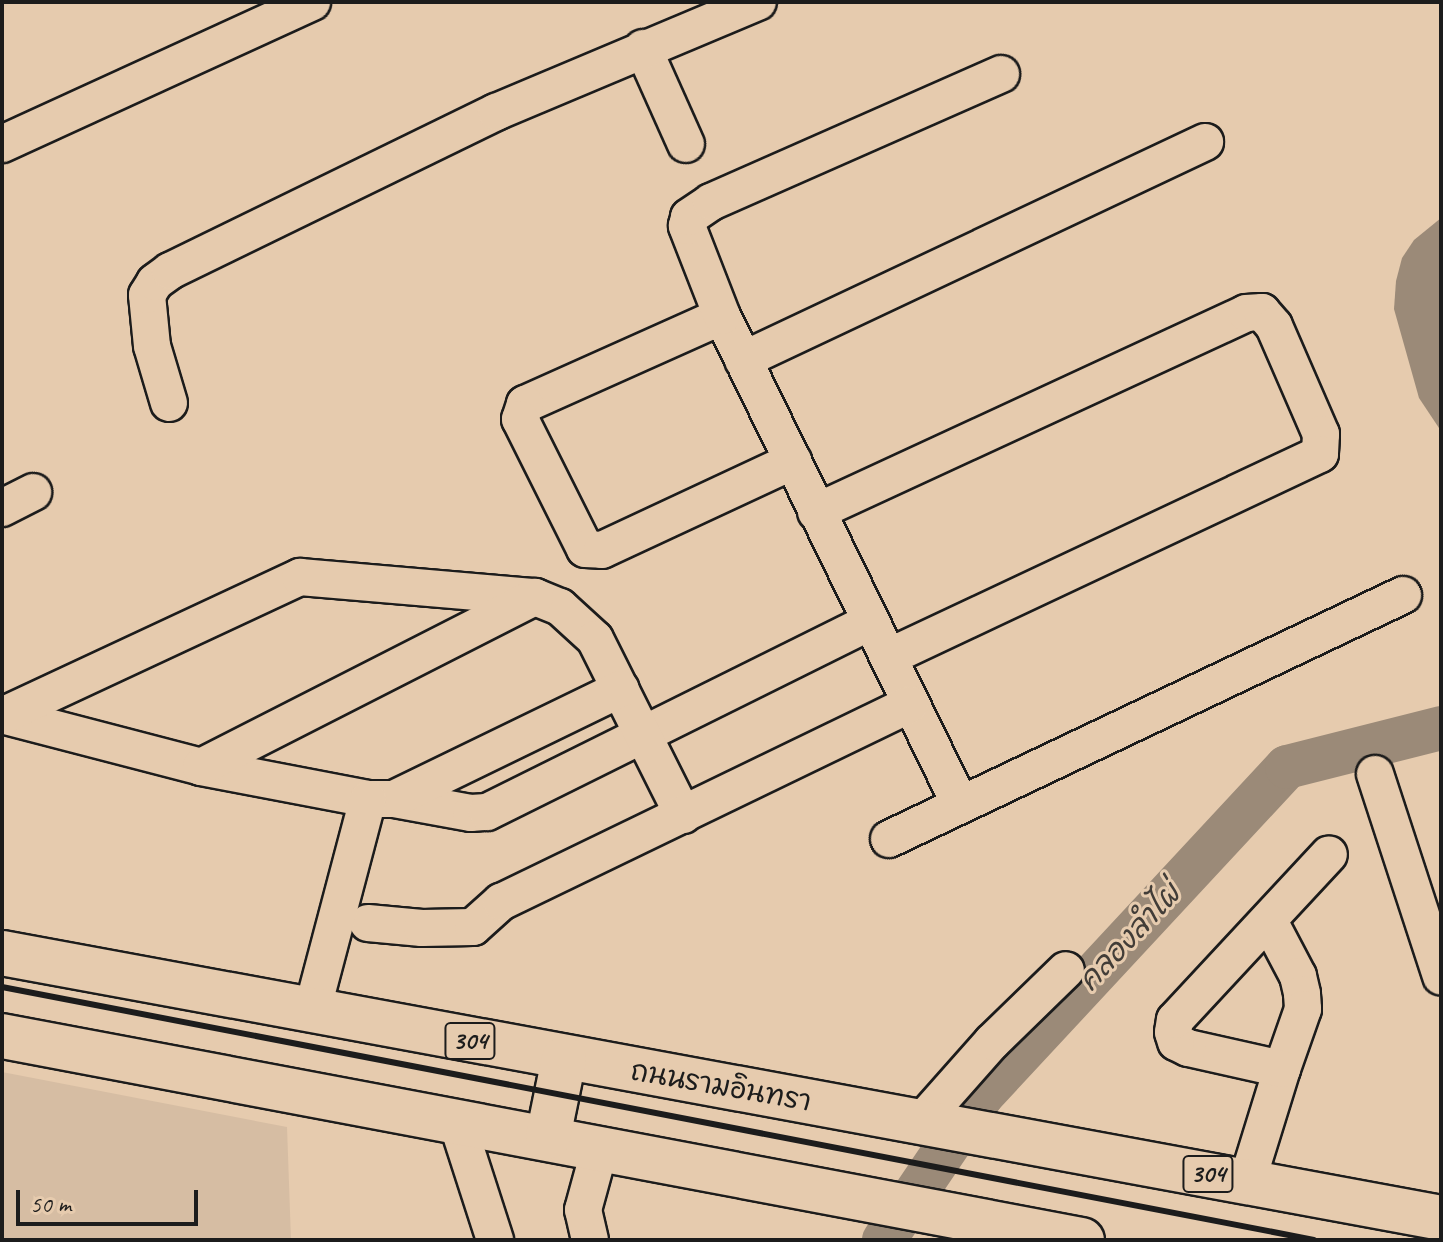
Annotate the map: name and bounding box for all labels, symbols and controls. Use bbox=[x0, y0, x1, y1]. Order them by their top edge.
water label: คลองลำไผ่ bbox=[1070, 876, 1188, 998]
road number: 304 bbox=[444, 1019, 496, 1063]
street label: ถนนรามอินทรา bbox=[628, 1054, 814, 1118]
road number: 304 bbox=[1182, 1152, 1234, 1196]
scale bar bbox=[20, 1174, 202, 1224]
text: 50 m bbox=[30, 1189, 71, 1219]

